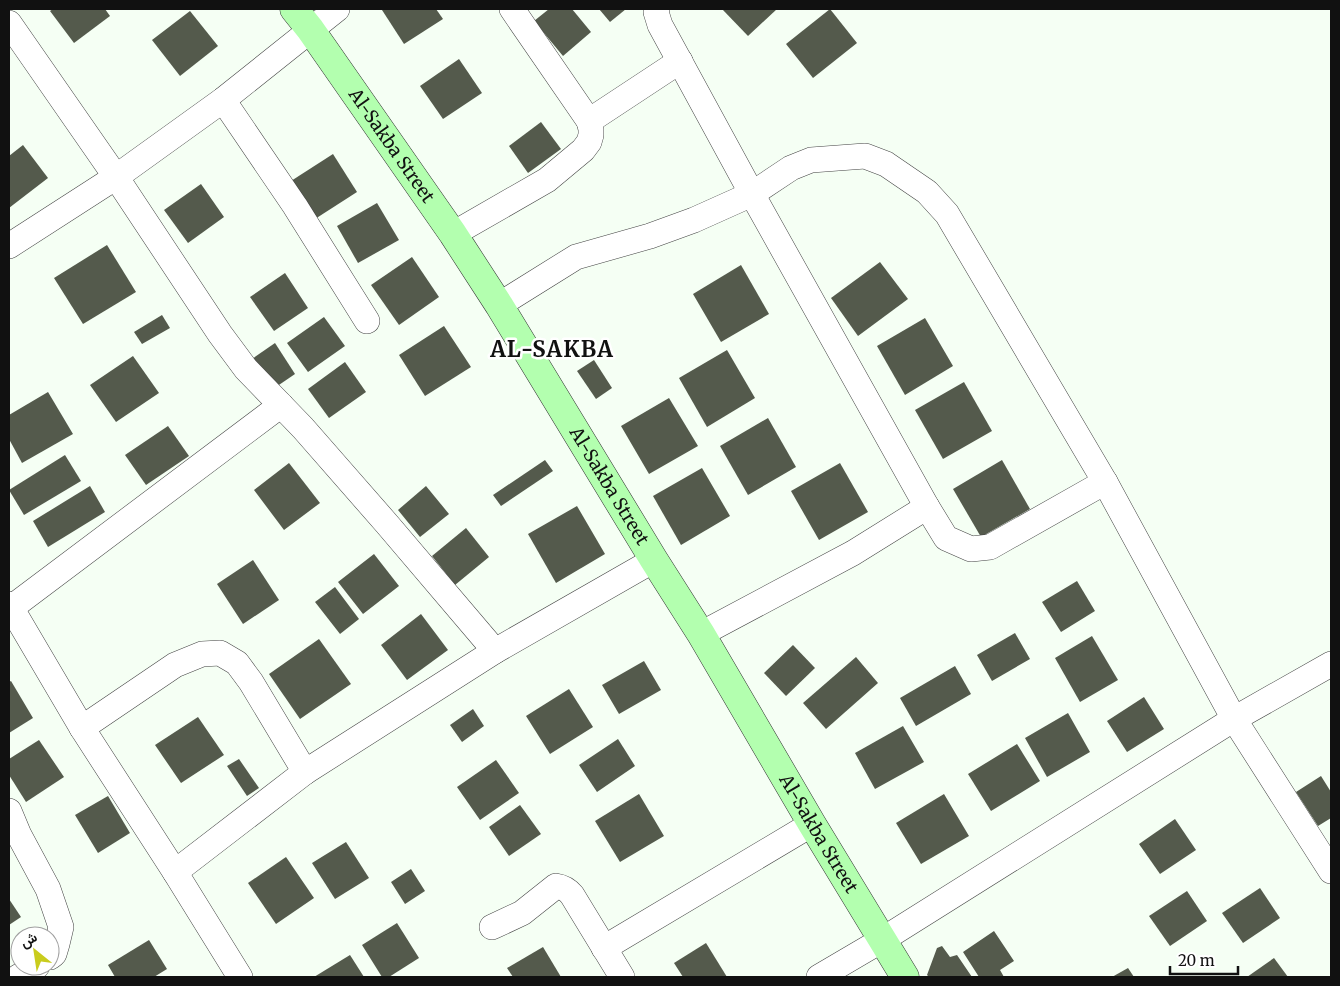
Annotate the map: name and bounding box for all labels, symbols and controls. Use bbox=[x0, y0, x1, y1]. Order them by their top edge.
street label: Al-Sakba Street bbox=[343, 83, 440, 207]
district label: AL-SAKBA bbox=[489, 335, 614, 363]
street label: Al-Sakba Street bbox=[564, 422, 654, 549]
street label: Al-Sakba Street bbox=[774, 769, 863, 897]
north arrow bbox=[10, 926, 60, 976]
text: ش bbox=[17, 928, 40, 952]
scale bar bbox=[1170, 944, 1238, 976]
text: 20 m bbox=[1178, 951, 1215, 970]

